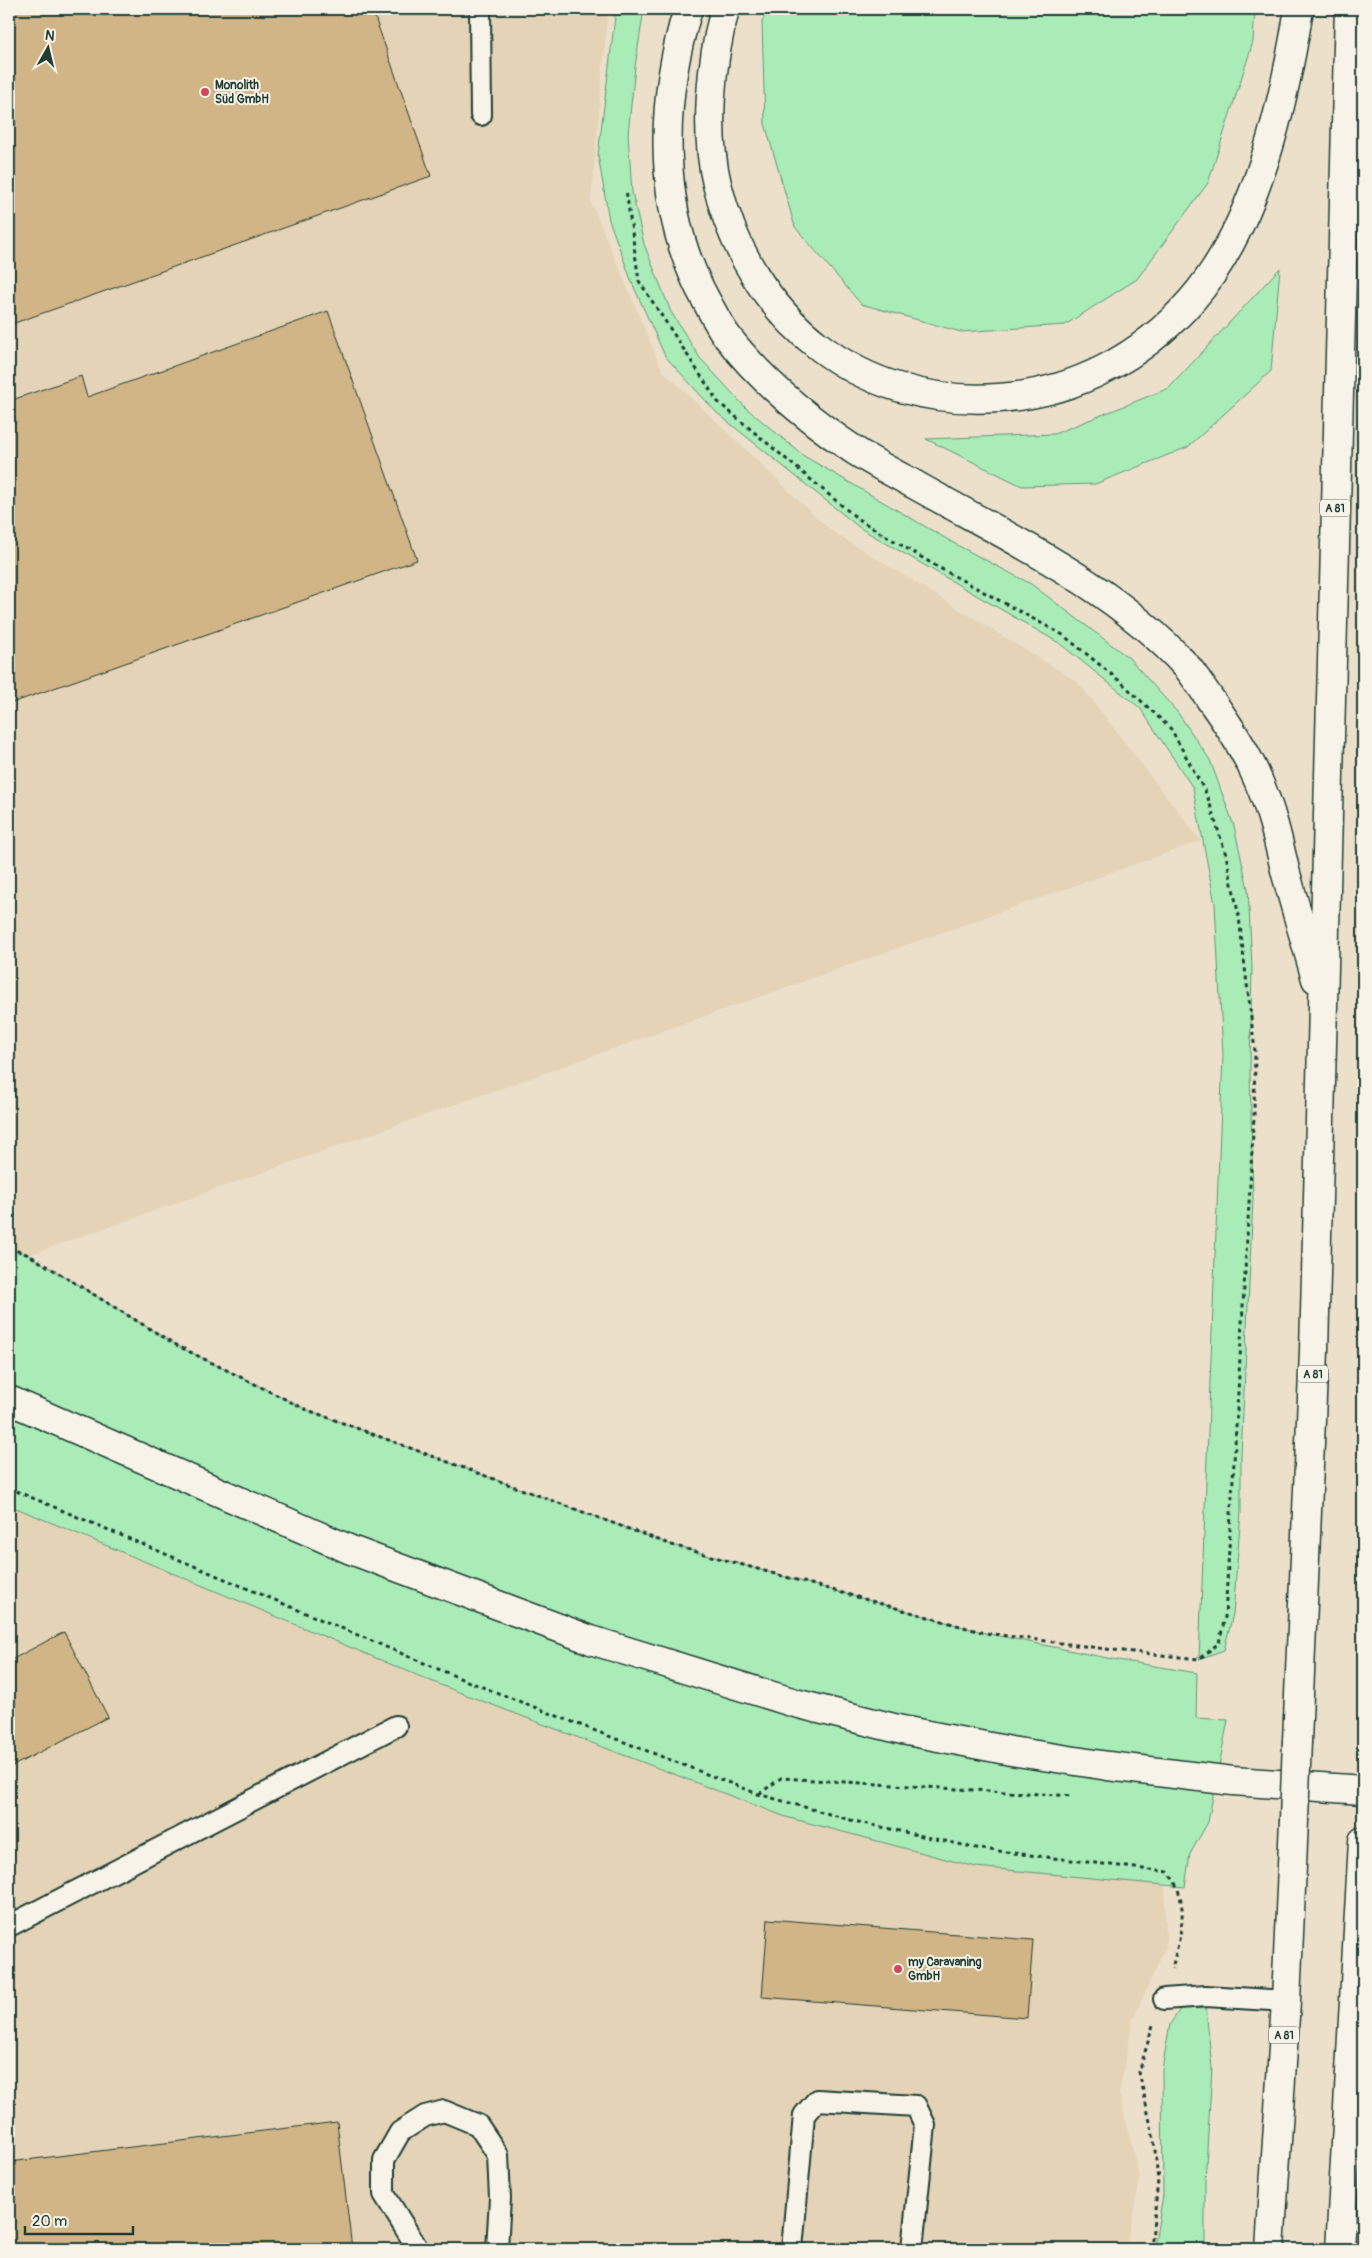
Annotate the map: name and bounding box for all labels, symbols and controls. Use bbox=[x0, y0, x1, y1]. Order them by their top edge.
north arrow bbox=[22, 22, 72, 72]
text: N bbox=[44, 27, 56, 45]
place label: Monolith Süd GmbH bbox=[215, 78, 269, 107]
marker: Monolith Süd GmbH bbox=[199, 86, 211, 98]
road number: A 81 bbox=[1320, 499, 1350, 516]
road number: A 81 bbox=[1298, 1366, 1328, 1382]
place label: my Caravaning GmbH bbox=[908, 1955, 982, 1984]
marker: my Caravaning GmbH bbox=[892, 1963, 904, 1975]
road number: A 81 bbox=[1269, 2026, 1299, 2044]
scale bar bbox=[25, 2203, 132, 2235]
text: 20 m bbox=[32, 2212, 67, 2231]

